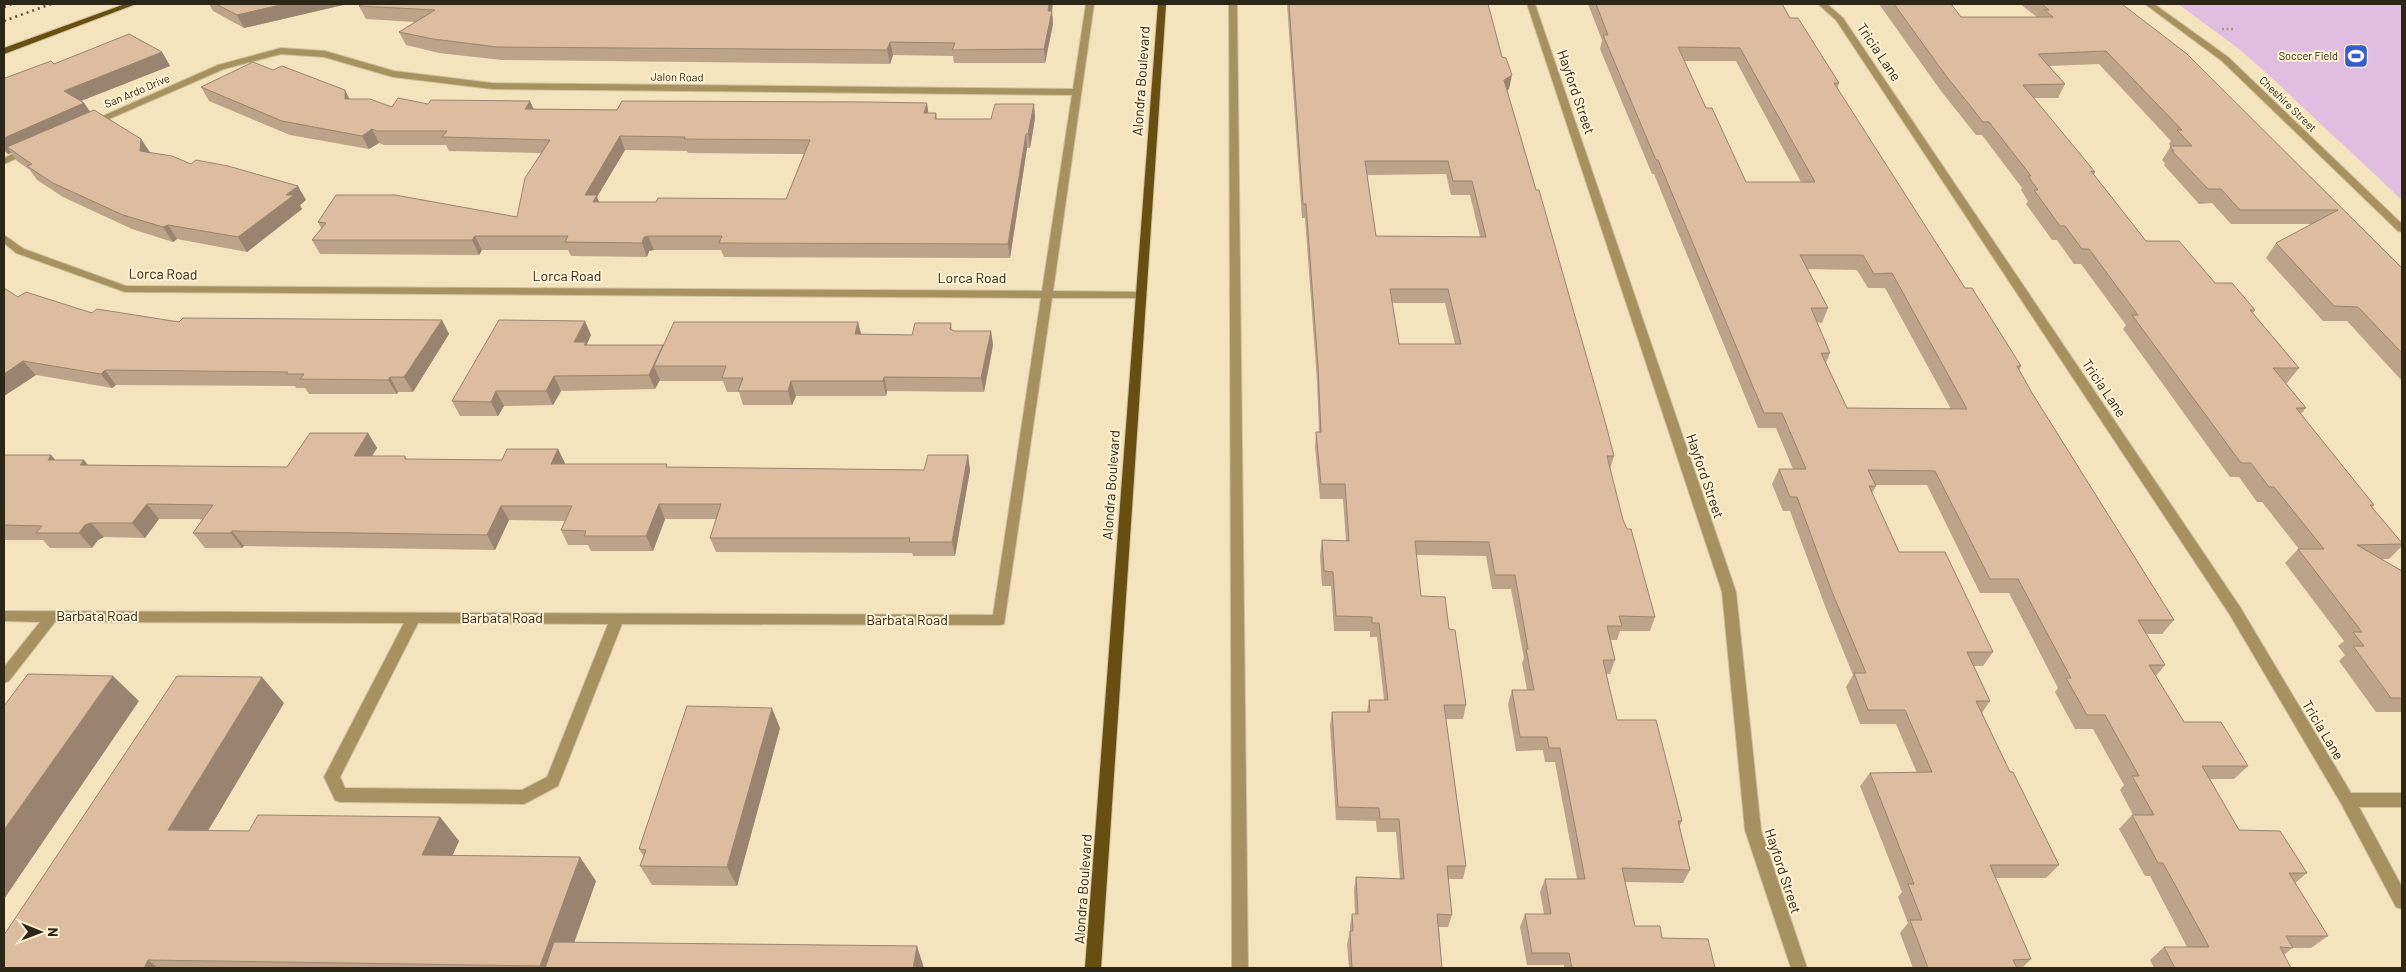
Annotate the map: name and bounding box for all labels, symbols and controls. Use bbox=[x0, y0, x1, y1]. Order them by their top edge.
street label: Tricia Lane bbox=[1854, 19, 1905, 84]
street label: Alondra Boulevard bbox=[1128, 25, 1153, 137]
sports icon: Soccer Field bbox=[2343, 43, 2369, 69]
street label: Hayford Street bbox=[1554, 47, 1599, 136]
place label: Soccer Field bbox=[2279, 49, 2338, 62]
street label: Jalon Road bbox=[650, 70, 704, 83]
street label: San Ardo Drive bbox=[102, 71, 171, 110]
street label: Cheshire Street bbox=[2257, 73, 2320, 134]
street label: Lorca Road bbox=[128, 264, 198, 283]
street label: Lorca Road bbox=[533, 267, 601, 284]
street label: Lorca Road bbox=[938, 269, 1006, 286]
street label: Tricia Lane bbox=[2079, 355, 2130, 420]
street label: Alondra Boulevard bbox=[1098, 429, 1123, 541]
street label: Hayford Street bbox=[1683, 431, 1728, 520]
street label: Barbata Road bbox=[56, 607, 138, 624]
street label: Barbata Road bbox=[461, 609, 543, 626]
street label: Barbata Road bbox=[866, 611, 948, 628]
street label: Tricia Lane bbox=[2299, 697, 2348, 763]
street label: Hayford Street bbox=[1762, 826, 1805, 915]
street label: Alondra Boulevard bbox=[1070, 833, 1095, 945]
north arrow bbox=[15, 907, 65, 957]
text: N bbox=[45, 927, 62, 937]

